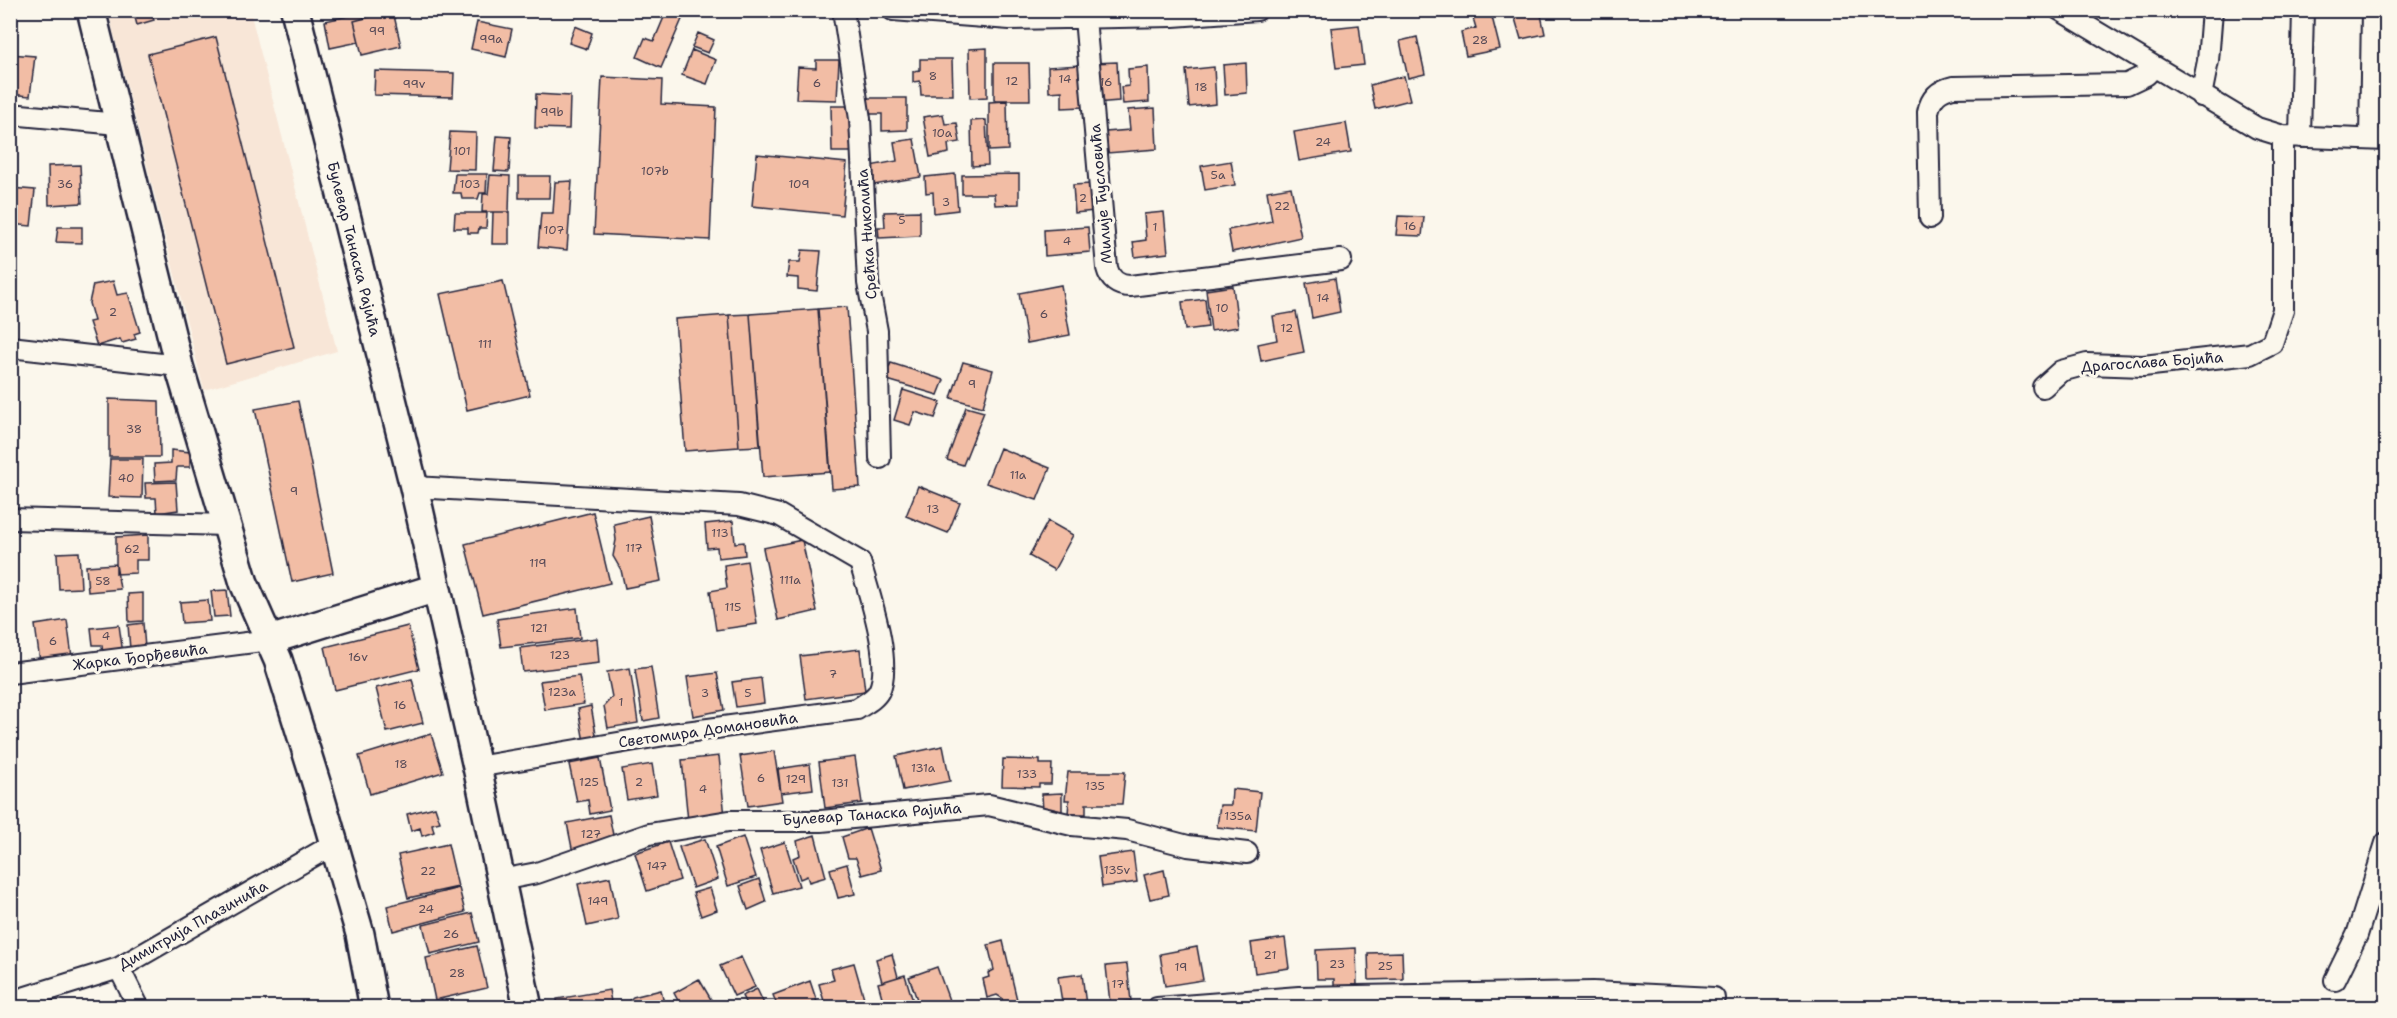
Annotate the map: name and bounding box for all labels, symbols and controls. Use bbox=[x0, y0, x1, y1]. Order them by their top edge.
house number: 99 bbox=[369, 23, 385, 39]
house number: 99a bbox=[479, 31, 503, 47]
house number: 28 bbox=[1472, 32, 1488, 48]
house number: 8 bbox=[929, 68, 937, 84]
house number: 14 bbox=[1059, 71, 1071, 87]
house number: 12 bbox=[1006, 73, 1018, 89]
house number: 16 bbox=[1099, 74, 1113, 90]
house number: 6 bbox=[813, 75, 821, 91]
house number: 99v bbox=[403, 76, 426, 92]
house number: 18 bbox=[1194, 79, 1208, 95]
house number: 99b bbox=[540, 104, 564, 120]
street label: Милије Ћусловића bbox=[1085, 122, 1117, 265]
house number: 10a bbox=[932, 125, 953, 141]
house number: 24 bbox=[1315, 134, 1331, 150]
house number: 101 bbox=[453, 143, 471, 159]
street label: Булевар Танаска Рајића bbox=[323, 159, 386, 339]
house number: 107b bbox=[641, 163, 669, 179]
street label: Срећка Николића bbox=[852, 167, 882, 300]
house number: 5a bbox=[1211, 167, 1226, 183]
house number: 36 bbox=[57, 176, 73, 192]
house number: 103 bbox=[460, 176, 480, 192]
house number: 109 bbox=[788, 176, 810, 192]
house number: 2 bbox=[1079, 190, 1087, 206]
house number: 3 bbox=[942, 194, 950, 210]
house number: 22 bbox=[1274, 198, 1290, 214]
house number: 5 bbox=[898, 212, 906, 228]
house number: 16 bbox=[1403, 218, 1417, 234]
house number: 1 bbox=[1152, 219, 1158, 235]
house number: 107 bbox=[544, 222, 564, 238]
house number: 4 bbox=[1063, 233, 1071, 249]
house number: 14 bbox=[1317, 290, 1329, 306]
house number: 10 bbox=[1215, 300, 1229, 316]
house number: 2 bbox=[109, 304, 117, 320]
house number: 6 bbox=[1040, 306, 1048, 322]
house number: 12 bbox=[1281, 320, 1293, 336]
house number: 111 bbox=[478, 336, 492, 352]
street label: Драгослава Бојића bbox=[2080, 347, 2225, 377]
house number: 9 bbox=[968, 376, 976, 392]
house number: 38 bbox=[126, 421, 142, 437]
house number: 11a bbox=[1010, 467, 1027, 483]
house number: 40 bbox=[118, 470, 134, 486]
house number: 9 bbox=[290, 483, 298, 499]
house number: 13 bbox=[927, 501, 939, 517]
house number: 113 bbox=[711, 525, 729, 541]
house number: 117 bbox=[625, 540, 643, 556]
house number: 62 bbox=[124, 541, 140, 557]
house number: 119 bbox=[529, 555, 547, 571]
house number: 111a bbox=[779, 572, 801, 588]
house number: 58 bbox=[95, 573, 111, 589]
house number: 115 bbox=[725, 599, 741, 615]
house number: 121 bbox=[530, 620, 548, 636]
house number: 4 bbox=[102, 628, 110, 644]
house number: 6 bbox=[49, 633, 57, 649]
street label: Жарка Ђорђевића bbox=[71, 639, 209, 675]
house number: 123 bbox=[550, 647, 570, 663]
house number: 16v bbox=[348, 649, 368, 665]
house number: 7 bbox=[829, 666, 837, 682]
house number: 123a bbox=[548, 684, 576, 700]
house number: 3 bbox=[701, 685, 709, 701]
house number: 5 bbox=[744, 685, 752, 701]
house number: 1 bbox=[618, 694, 624, 710]
house number: 16 bbox=[393, 697, 407, 713]
street label: Светомира Домановића bbox=[617, 707, 800, 752]
house number: 18 bbox=[394, 756, 408, 772]
house number: 131a bbox=[911, 760, 936, 776]
house number: 133 bbox=[1017, 766, 1037, 782]
house number: 6 bbox=[757, 770, 765, 786]
house number: 129 bbox=[786, 771, 806, 787]
house number: 125 bbox=[579, 774, 599, 790]
house number: 2 bbox=[635, 774, 643, 790]
house number: 131 bbox=[831, 775, 849, 791]
house number: 135 bbox=[1085, 778, 1105, 794]
house number: 4 bbox=[699, 781, 707, 797]
street label: Булевар Танаска Рајића bbox=[782, 798, 963, 830]
house number: 135a bbox=[1224, 808, 1252, 824]
house number: 127 bbox=[581, 826, 601, 842]
house number: 147 bbox=[647, 858, 667, 874]
house number: 135v bbox=[1104, 862, 1131, 878]
house number: 22 bbox=[420, 863, 436, 879]
street label: Димитрија Плазинића bbox=[115, 875, 272, 974]
house number: 149 bbox=[588, 893, 608, 909]
house number: 24 bbox=[418, 901, 434, 917]
house number: 26 bbox=[443, 926, 459, 942]
house number: 21 bbox=[1264, 947, 1276, 963]
house number: 23 bbox=[1329, 956, 1345, 972]
house number: 25 bbox=[1377, 958, 1393, 974]
house number: 19 bbox=[1175, 959, 1187, 975]
house number: 28 bbox=[449, 965, 465, 981]
house number: 17 bbox=[1112, 976, 1124, 992]

